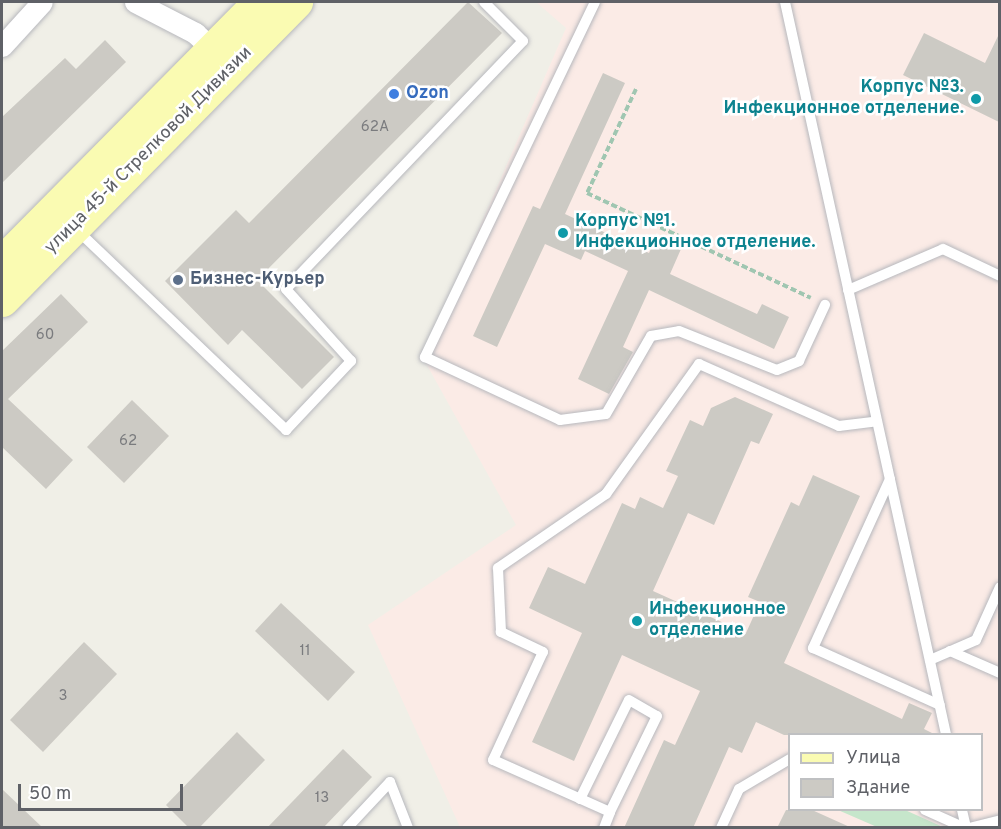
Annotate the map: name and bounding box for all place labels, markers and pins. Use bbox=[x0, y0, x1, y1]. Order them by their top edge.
place label: Корпус №3. Инфекционное отделение. bbox=[723, 78, 964, 121]
place label: Ozon bbox=[406, 83, 449, 105]
marker: Ozon bbox=[387, 87, 401, 101]
marker: Корпус №3. Инфекционное отделение. bbox=[969, 92, 983, 106]
place label: Корпус №1. Инфекционное отделение. bbox=[575, 212, 816, 254]
marker: Корпус №1. Инфекционное отделение. bbox=[556, 226, 570, 240]
place label: Бизнес-Курьер bbox=[190, 269, 325, 291]
marker: Бизнес-Курьер bbox=[171, 273, 185, 287]
place label: Инфекционное отделение bbox=[649, 600, 786, 642]
marker: Инфекционное отделение bbox=[630, 614, 644, 628]

